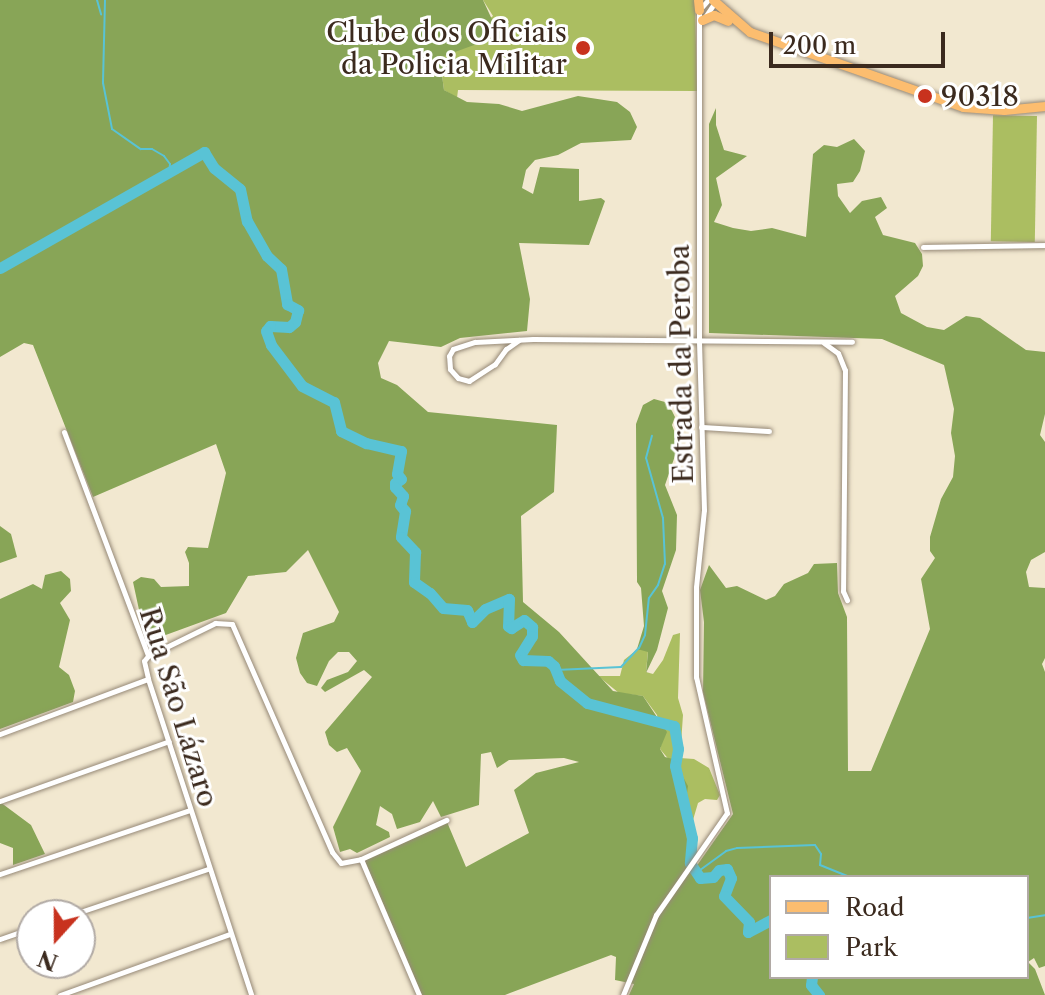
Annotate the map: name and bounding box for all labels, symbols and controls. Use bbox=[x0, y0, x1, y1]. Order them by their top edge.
place label: Clube dos Oficiais da Policia Militar bbox=[326, 15, 567, 81]
scale bar bbox=[773, 16, 949, 66]
text: 200 m bbox=[783, 31, 856, 60]
marker: Clube dos Oficiais da Policia Militar bbox=[574, 39, 592, 57]
place label: 90318 bbox=[941, 79, 1019, 113]
marker: 90318 bbox=[916, 87, 934, 105]
street label: Estrada da Peroba bbox=[662, 244, 700, 484]
street label: Rua São Lázaro bbox=[133, 603, 225, 811]
legend bbox=[769, 875, 1029, 979]
text: Road bbox=[845, 893, 904, 922]
north arrow bbox=[16, 899, 96, 979]
text: Park bbox=[845, 933, 897, 962]
text: N bbox=[34, 944, 62, 976]

